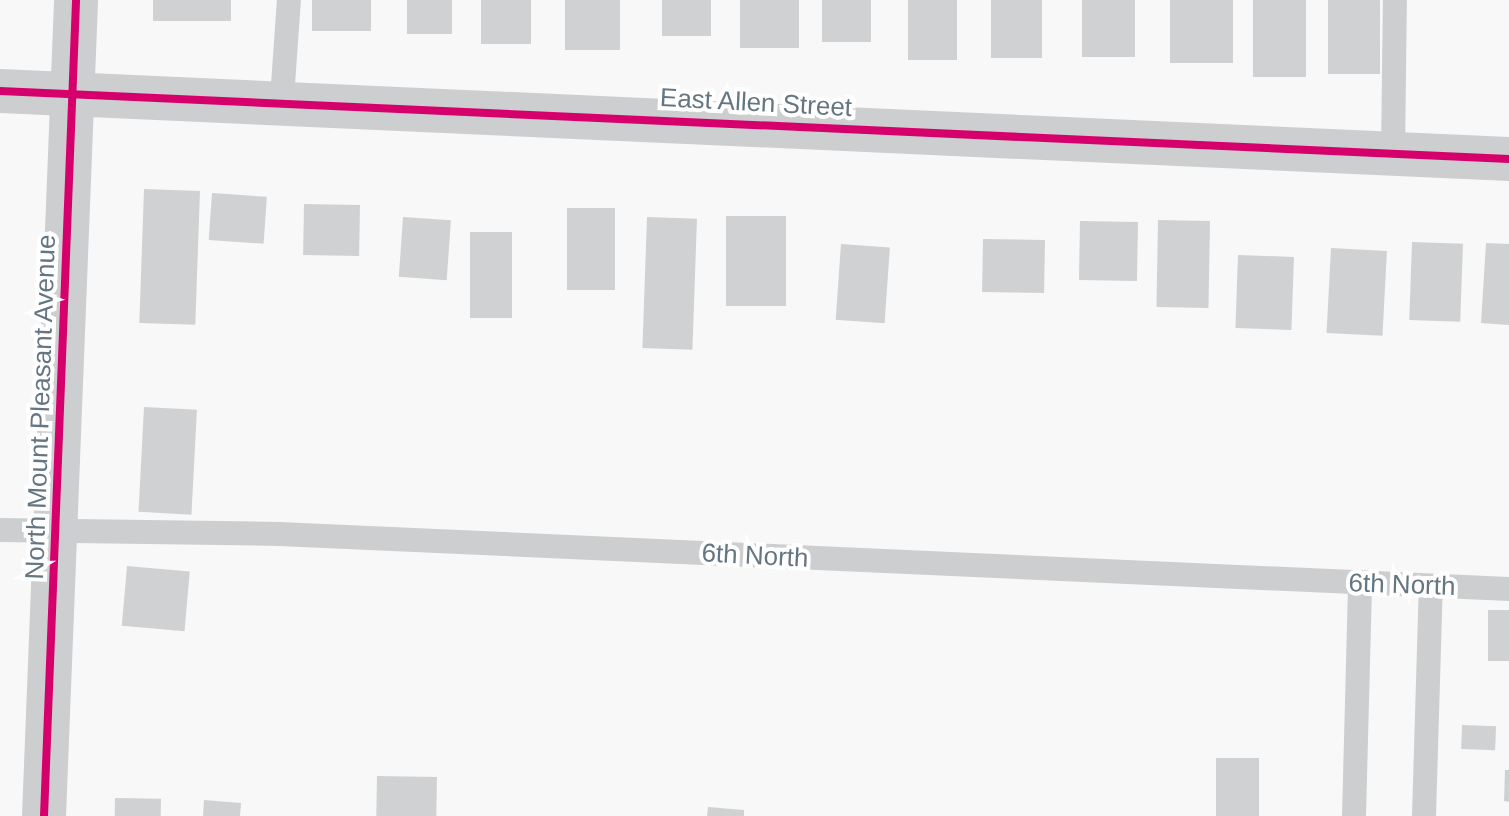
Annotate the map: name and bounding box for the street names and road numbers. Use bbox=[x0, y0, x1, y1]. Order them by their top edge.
street label: East Allen Street bbox=[658, 82, 854, 124]
street label: North Mount Pleasant Avenue bbox=[19, 233, 63, 581]
street label: 6th North bbox=[701, 538, 809, 574]
street label: 6th North bbox=[1348, 568, 1456, 602]

